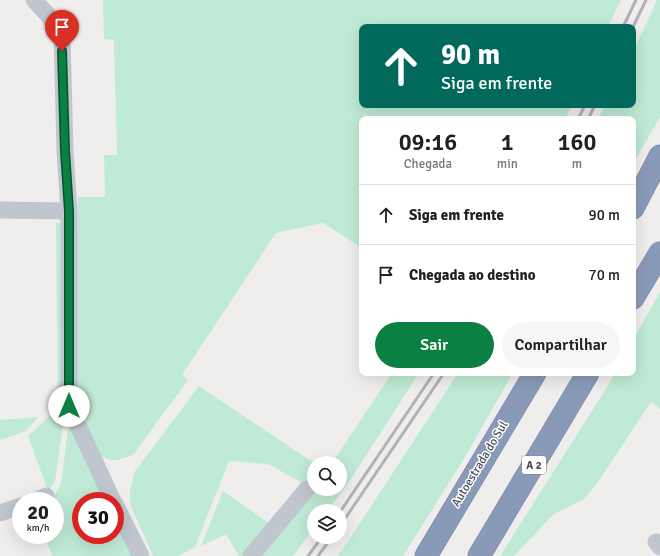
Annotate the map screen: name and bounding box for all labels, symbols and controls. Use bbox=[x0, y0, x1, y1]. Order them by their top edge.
pin bbox=[45, 10, 79, 51]
icon: arrive bbox=[51, 16, 73, 38]
text: 90 m bbox=[441, 38, 500, 72]
icon: ahead bbox=[375, 40, 427, 92]
text: Siga em frente bbox=[441, 72, 552, 94]
text: 09:16 bbox=[399, 127, 457, 157]
text: 1 bbox=[501, 127, 514, 157]
text: 160 bbox=[557, 127, 596, 157]
text: Chegada bbox=[404, 156, 452, 172]
text: min bbox=[497, 156, 518, 172]
text: m bbox=[572, 156, 582, 172]
icon: ahead bbox=[375, 204, 397, 226]
text: Siga em frente bbox=[409, 206, 504, 224]
text: 90 m bbox=[589, 206, 620, 224]
icon: arrive bbox=[375, 264, 397, 286]
text: Chegada ao destino bbox=[409, 266, 536, 284]
text: 70 m bbox=[589, 266, 620, 284]
button: Sair bbox=[375, 322, 494, 368]
button: Compartilhar bbox=[502, 322, 620, 368]
position arrow bbox=[48, 385, 90, 427]
street label: Autoestrada do Sul bbox=[449, 418, 512, 509]
map controls bbox=[307, 456, 347, 544]
button: search bbox=[307, 456, 347, 496]
road number: A 2 bbox=[522, 456, 546, 474]
speed limit sign: 30 bbox=[72, 492, 124, 544]
text: 20 bbox=[27, 500, 49, 525]
button: layers bbox=[307, 504, 347, 544]
text: km/h bbox=[27, 522, 49, 534]

